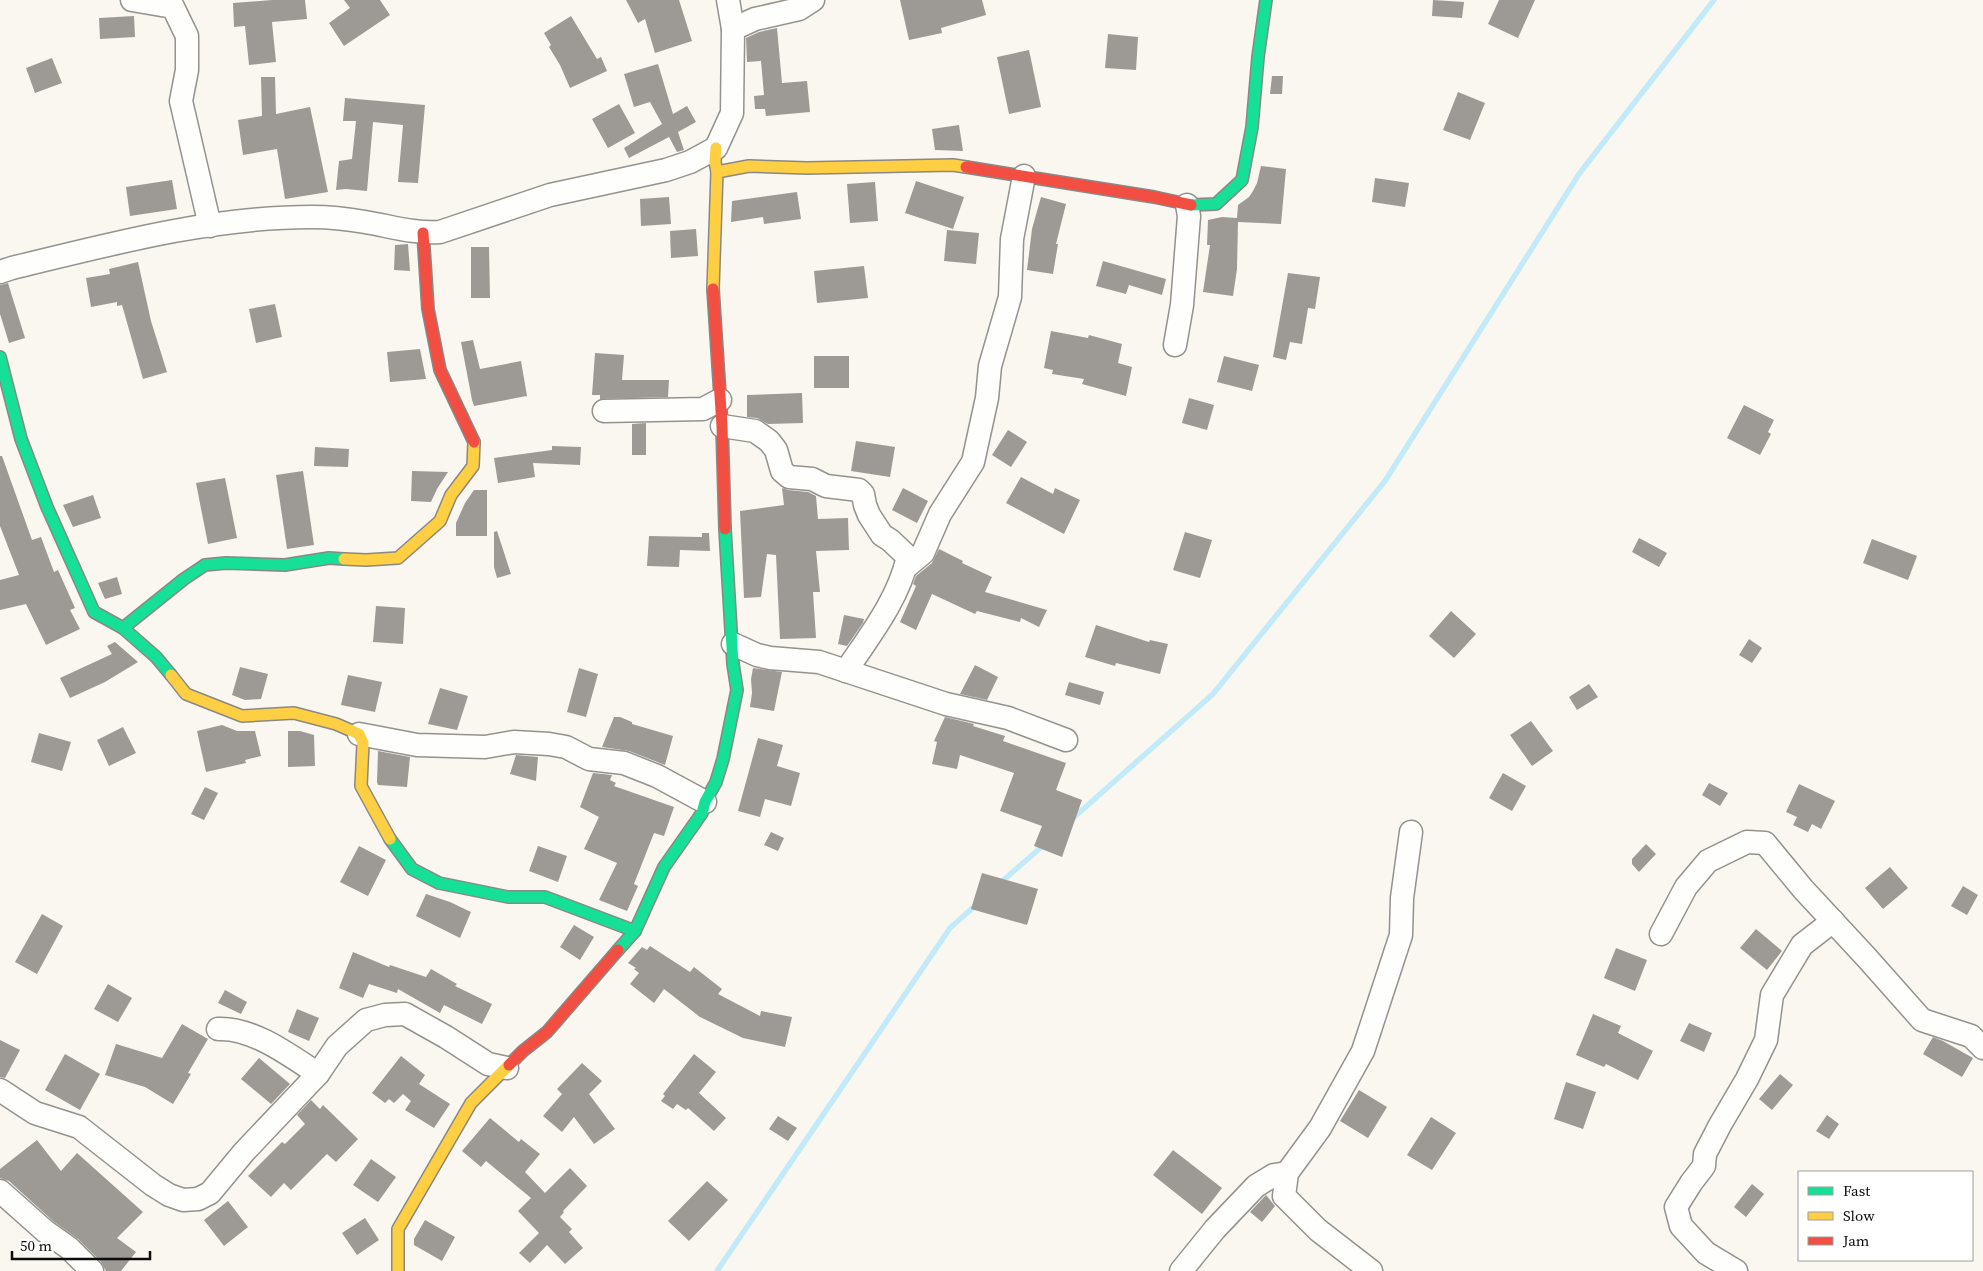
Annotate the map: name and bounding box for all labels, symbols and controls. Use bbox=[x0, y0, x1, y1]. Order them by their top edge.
legend bbox=[1798, 1171, 1973, 1261]
text: Fast bbox=[1843, 1180, 1870, 1201]
text: Slow bbox=[1843, 1205, 1875, 1226]
scale bar bbox=[12, 1228, 150, 1260]
text: Jam bbox=[1842, 1230, 1870, 1251]
text: 50 m bbox=[20, 1235, 52, 1256]

